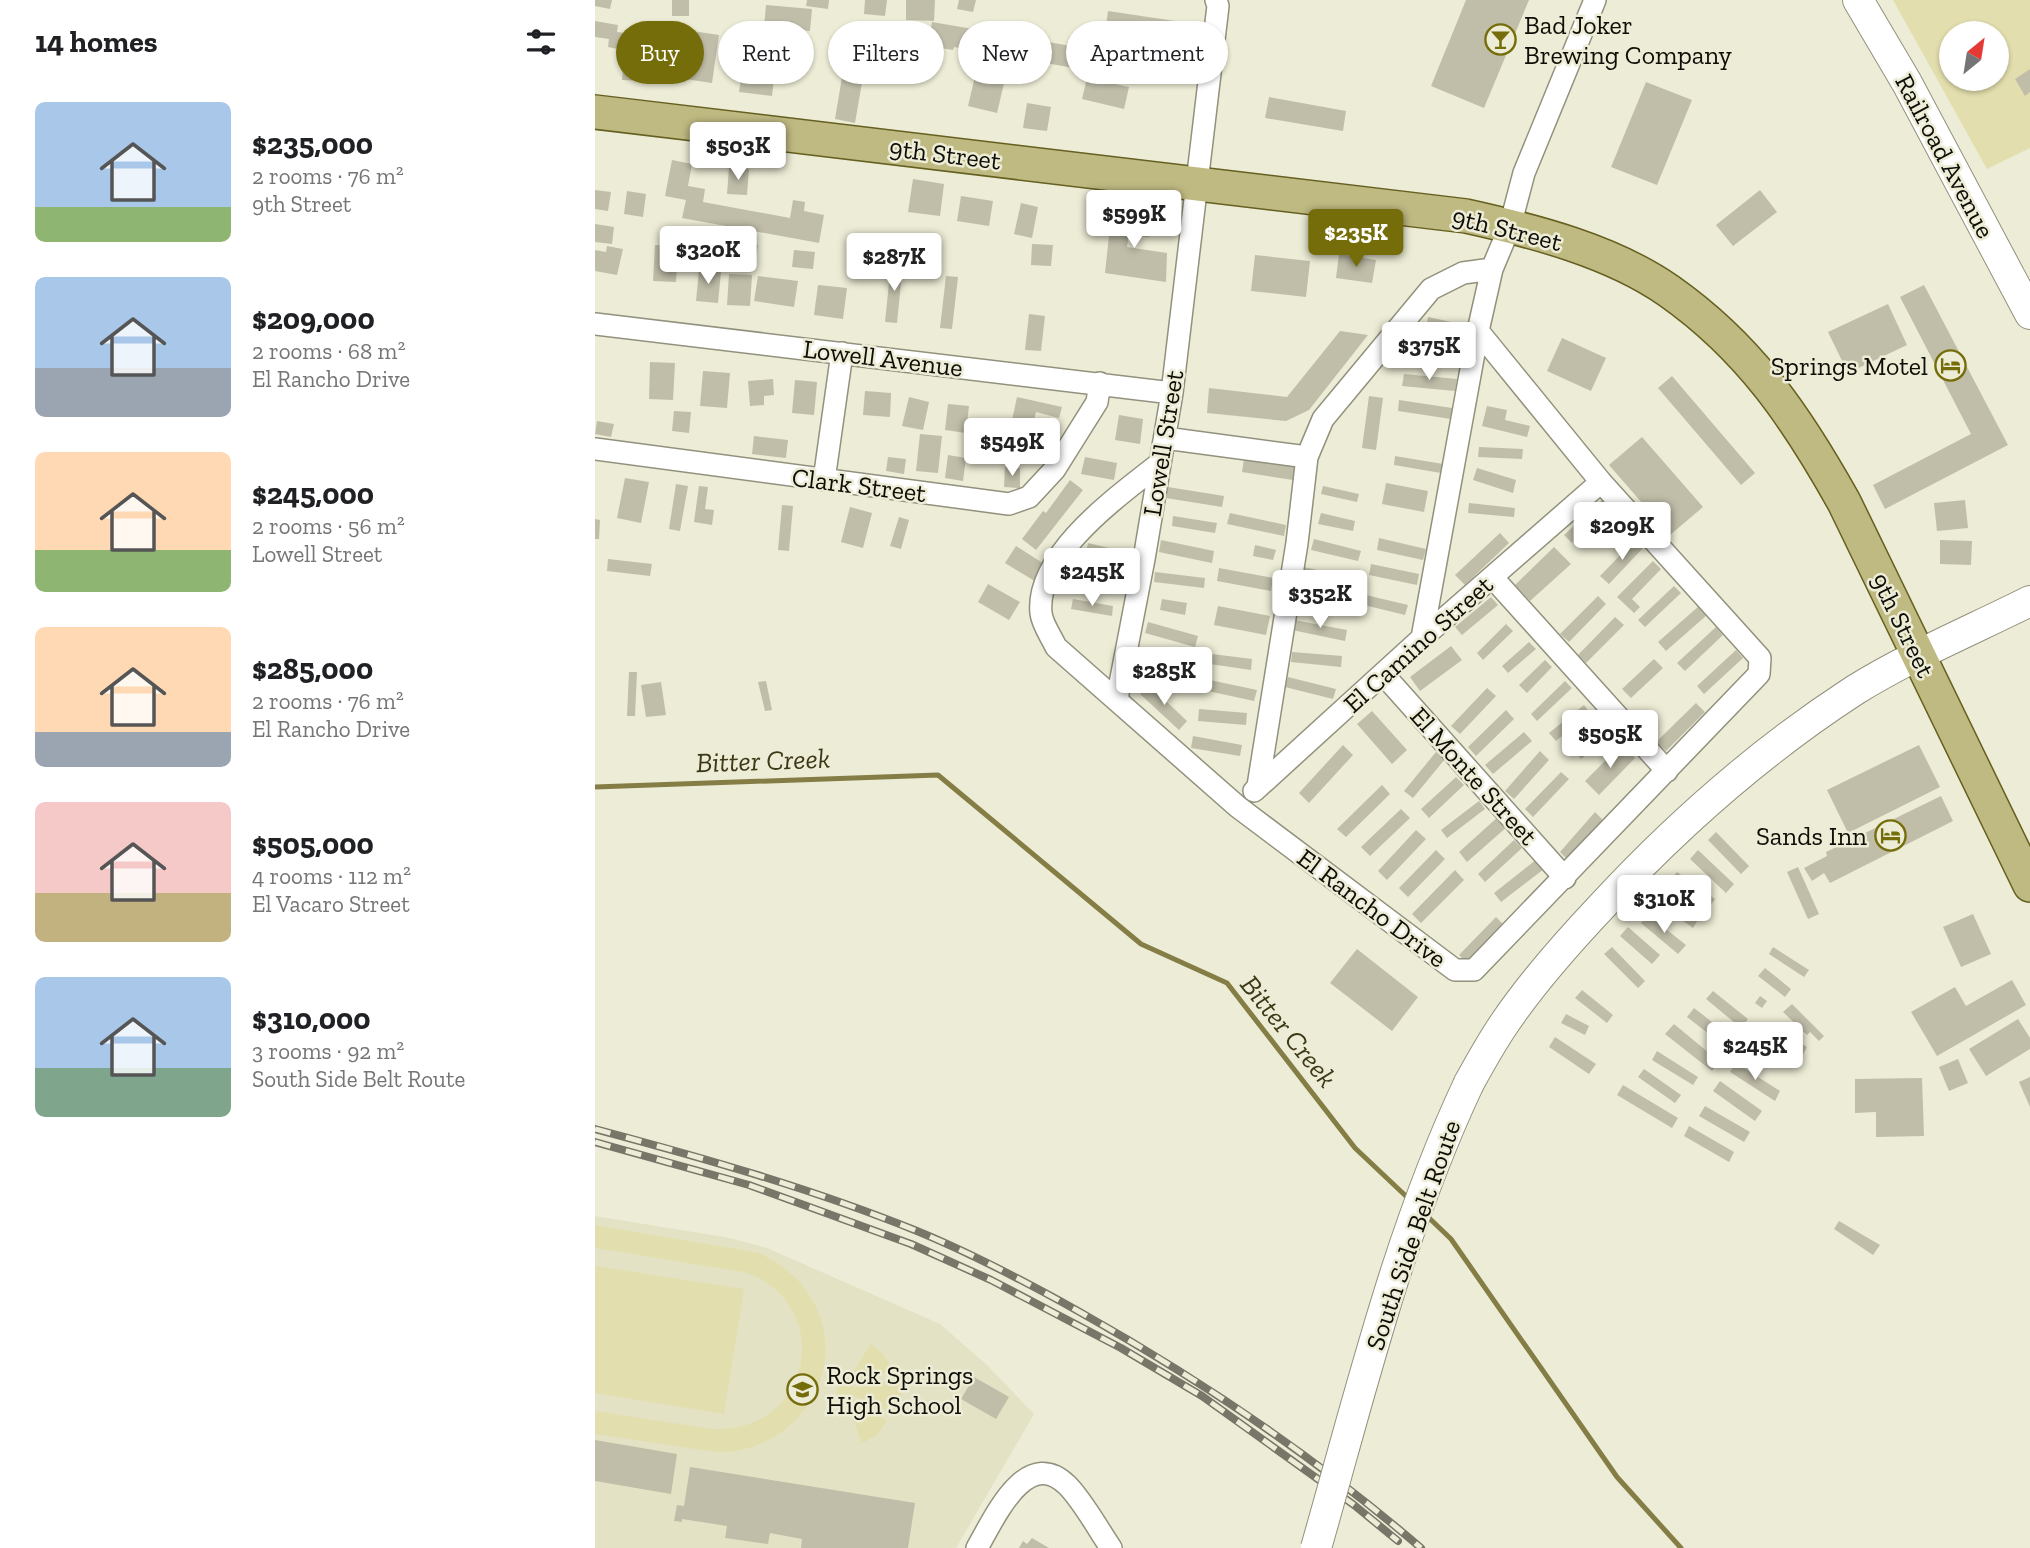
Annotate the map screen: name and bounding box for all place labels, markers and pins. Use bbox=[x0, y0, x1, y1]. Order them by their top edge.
place label: Bad Joker Brewing Company bbox=[1524, 9, 1733, 71]
bar icon: Bad Joker Brewing Company bbox=[1484, 23, 1518, 57]
pin: $503K bbox=[689, 122, 787, 182]
pin: $599K bbox=[1085, 190, 1183, 250]
pin: $235K bbox=[1307, 210, 1405, 269]
pin: $320K bbox=[659, 226, 757, 286]
pin: $287K bbox=[845, 233, 943, 293]
pin: $375K bbox=[1380, 322, 1478, 382]
hotel icon: Springs Motel bbox=[1934, 349, 1968, 383]
place label: Springs Motel bbox=[1771, 350, 1928, 382]
pin: $549K bbox=[963, 419, 1061, 478]
pin: $209K bbox=[1573, 503, 1671, 562]
pin: $245K bbox=[1043, 548, 1141, 608]
pin: $352K bbox=[1271, 570, 1369, 630]
pin: $285K bbox=[1115, 648, 1213, 707]
pin: $505K bbox=[1561, 710, 1659, 770]
hotel icon: Sands Inn bbox=[1873, 819, 1907, 853]
place label: Sands Inn bbox=[1756, 820, 1867, 852]
pin: $310K bbox=[1615, 876, 1713, 935]
pin: $245K bbox=[1706, 1023, 1804, 1082]
place label: Rock Springs High School bbox=[826, 1359, 973, 1421]
school or university icon: Rock Springs High School bbox=[786, 1373, 820, 1407]

